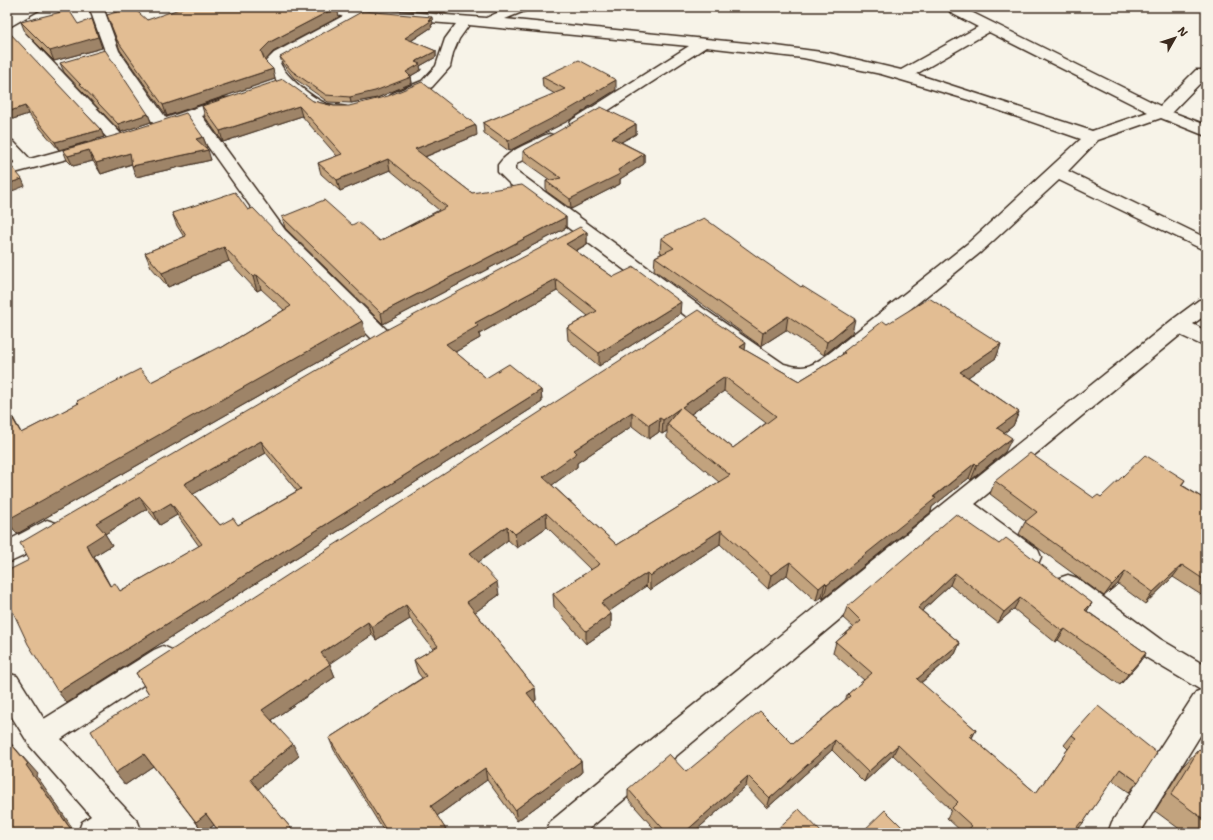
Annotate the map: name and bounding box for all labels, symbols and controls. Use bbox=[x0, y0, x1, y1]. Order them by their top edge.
north arrow bbox=[1155, 18, 1195, 58]
text: N bbox=[1174, 24, 1191, 40]

